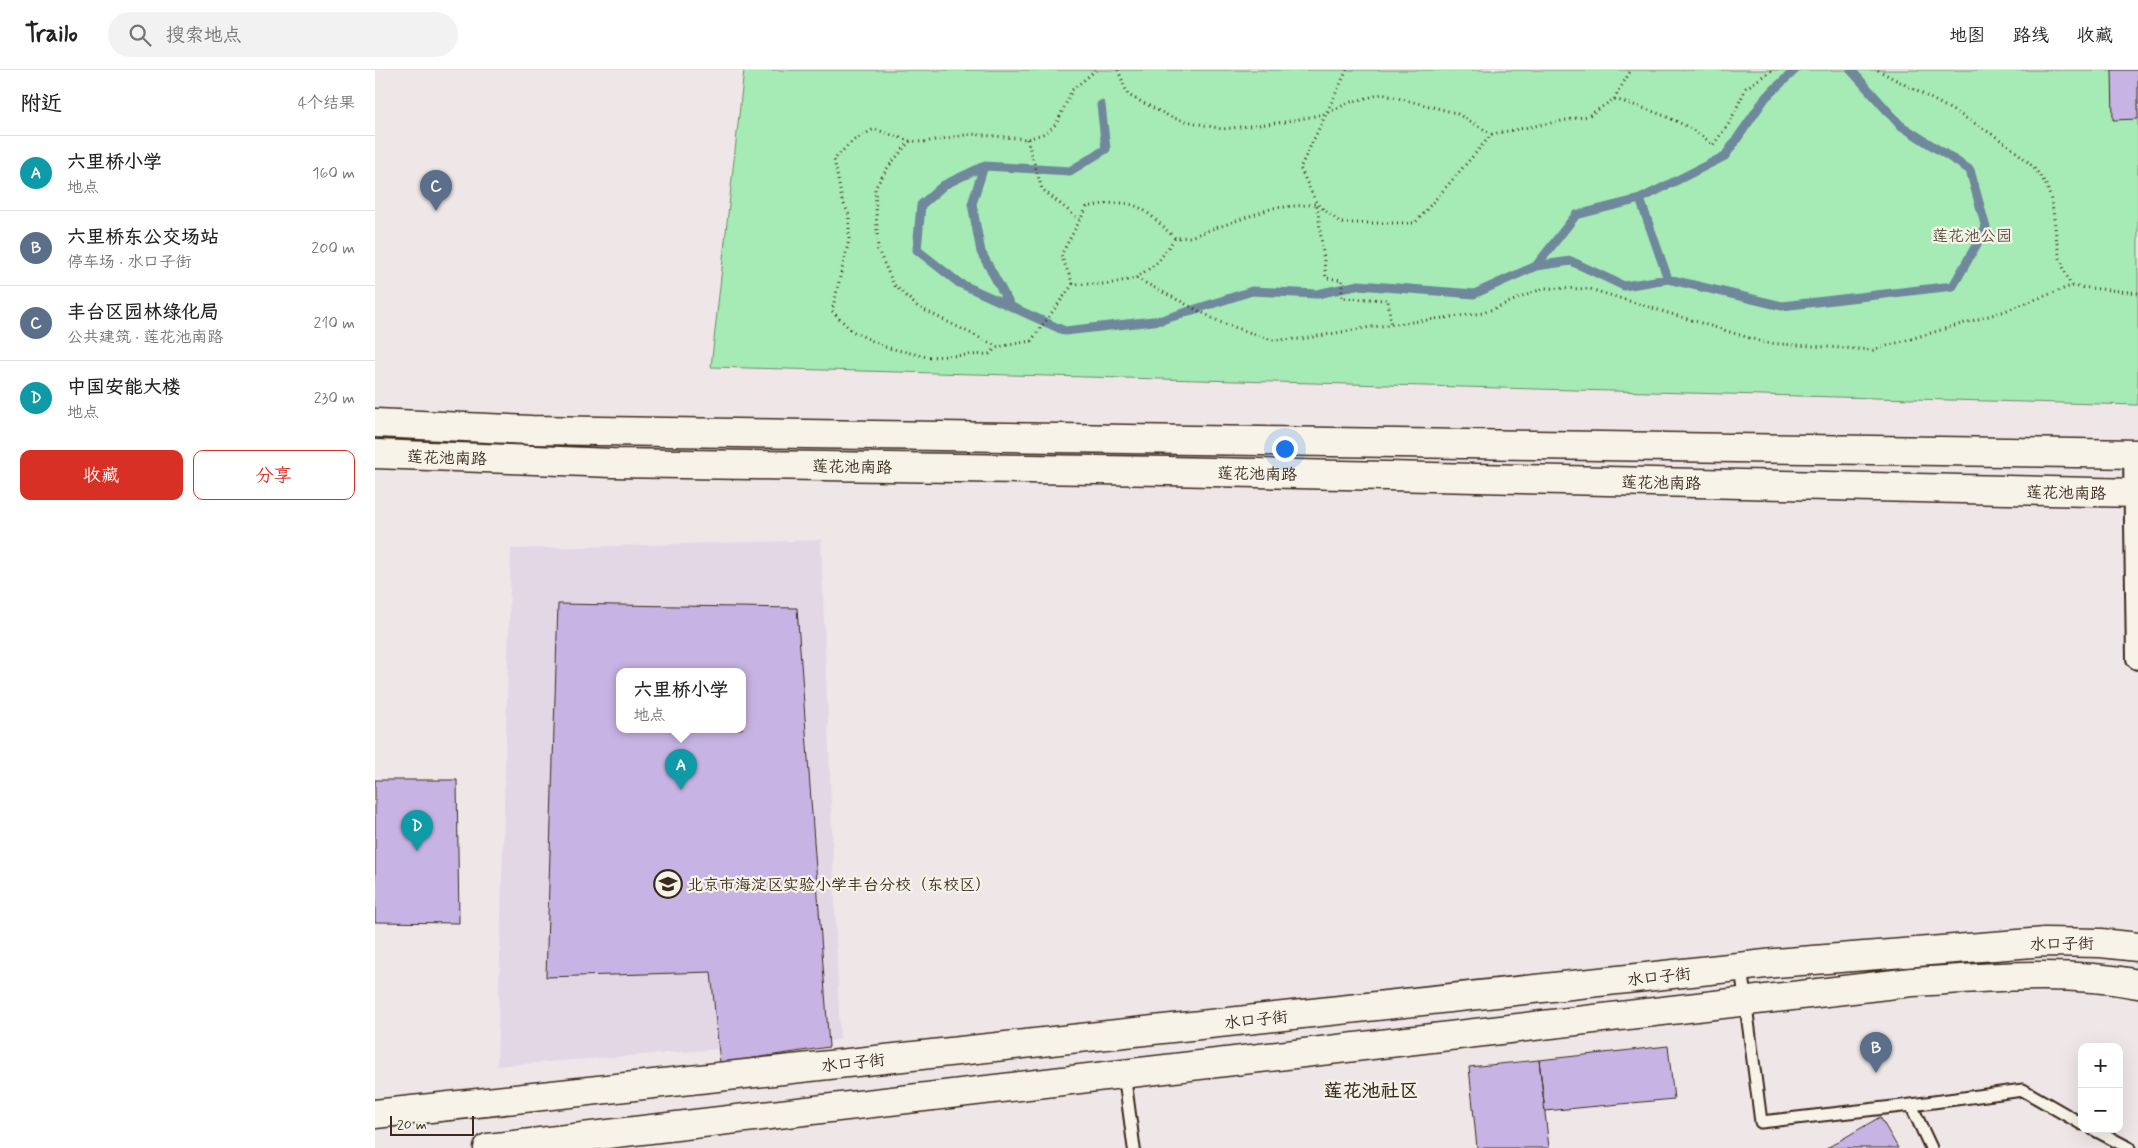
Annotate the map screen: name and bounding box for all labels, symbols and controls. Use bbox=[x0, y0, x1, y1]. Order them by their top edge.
search box bbox=[108, 12, 458, 57]
text: Trailo bbox=[25, 19, 78, 50]
icon: search bbox=[126, 21, 154, 49]
text: 搜索地点 bbox=[166, 23, 242, 48]
text: 地图 bbox=[1949, 24, 1985, 48]
text: 路线 bbox=[2013, 24, 2049, 48]
text: 收藏 bbox=[2077, 24, 2113, 48]
text: 附近 bbox=[20, 90, 62, 118]
text: 4个结果 bbox=[298, 93, 355, 114]
text: 六里桥小学 bbox=[67, 150, 162, 175]
text: A bbox=[31, 163, 41, 184]
text: 160 m bbox=[312, 163, 355, 184]
pin: C bbox=[420, 170, 452, 211]
text: 地点 bbox=[67, 177, 99, 198]
text: 六里桥东公交场站 bbox=[67, 225, 219, 250]
park label: 莲花池公园 bbox=[1932, 226, 2012, 247]
text: B bbox=[31, 238, 41, 259]
text: 200 m bbox=[311, 238, 355, 259]
text: 停车场 · 水口子街 bbox=[67, 252, 191, 273]
text: 丰台区园林绿化局 bbox=[67, 300, 219, 325]
text: C bbox=[30, 313, 42, 334]
text: 210 m bbox=[314, 313, 355, 334]
text: 公共建筑 · 莲花池南路 bbox=[67, 327, 223, 348]
text: 中国安能大楼 bbox=[67, 375, 181, 400]
text: D bbox=[30, 388, 42, 409]
text: 230 m bbox=[314, 388, 355, 409]
text: 地点 bbox=[67, 402, 99, 423]
your location bbox=[1272, 436, 1298, 462]
street label: 莲花池南路 bbox=[407, 447, 487, 470]
button: 收藏 bbox=[20, 450, 183, 500]
button: 分享 bbox=[193, 450, 355, 500]
street label: 莲花池南路 bbox=[812, 456, 892, 479]
street label: 莲花池南路 bbox=[1217, 463, 1297, 486]
street label: 莲花池南路 bbox=[1621, 472, 1701, 495]
street label: 莲花池南路 bbox=[2026, 482, 2106, 505]
popup bbox=[616, 668, 746, 733]
text: 六里桥小学 bbox=[633, 678, 729, 703]
text: 地点 bbox=[633, 705, 666, 726]
pin: A bbox=[665, 749, 697, 790]
pin: D bbox=[401, 810, 433, 851]
school or university icon: 北京市海淀区实验小学丰台分校（东校区） bbox=[653, 869, 683, 899]
place label: 北京市海淀区实验小学丰台分校（东校区） bbox=[687, 875, 991, 896]
street label: 水口子街 bbox=[2030, 933, 2094, 956]
street label: 水口子街 bbox=[1626, 964, 1692, 991]
street label: 水口子街 bbox=[1223, 1007, 1289, 1034]
pin: B bbox=[1860, 1032, 1892, 1073]
map controls bbox=[2078, 1043, 2123, 1133]
button: + bbox=[2078, 1043, 2123, 1088]
street label: 水口子街 bbox=[820, 1050, 886, 1077]
district label: 莲花池社区 bbox=[1323, 1079, 1419, 1104]
button: − bbox=[2078, 1088, 2123, 1133]
scale bar bbox=[390, 1113, 474, 1136]
text: 20 m bbox=[397, 1116, 427, 1134]

